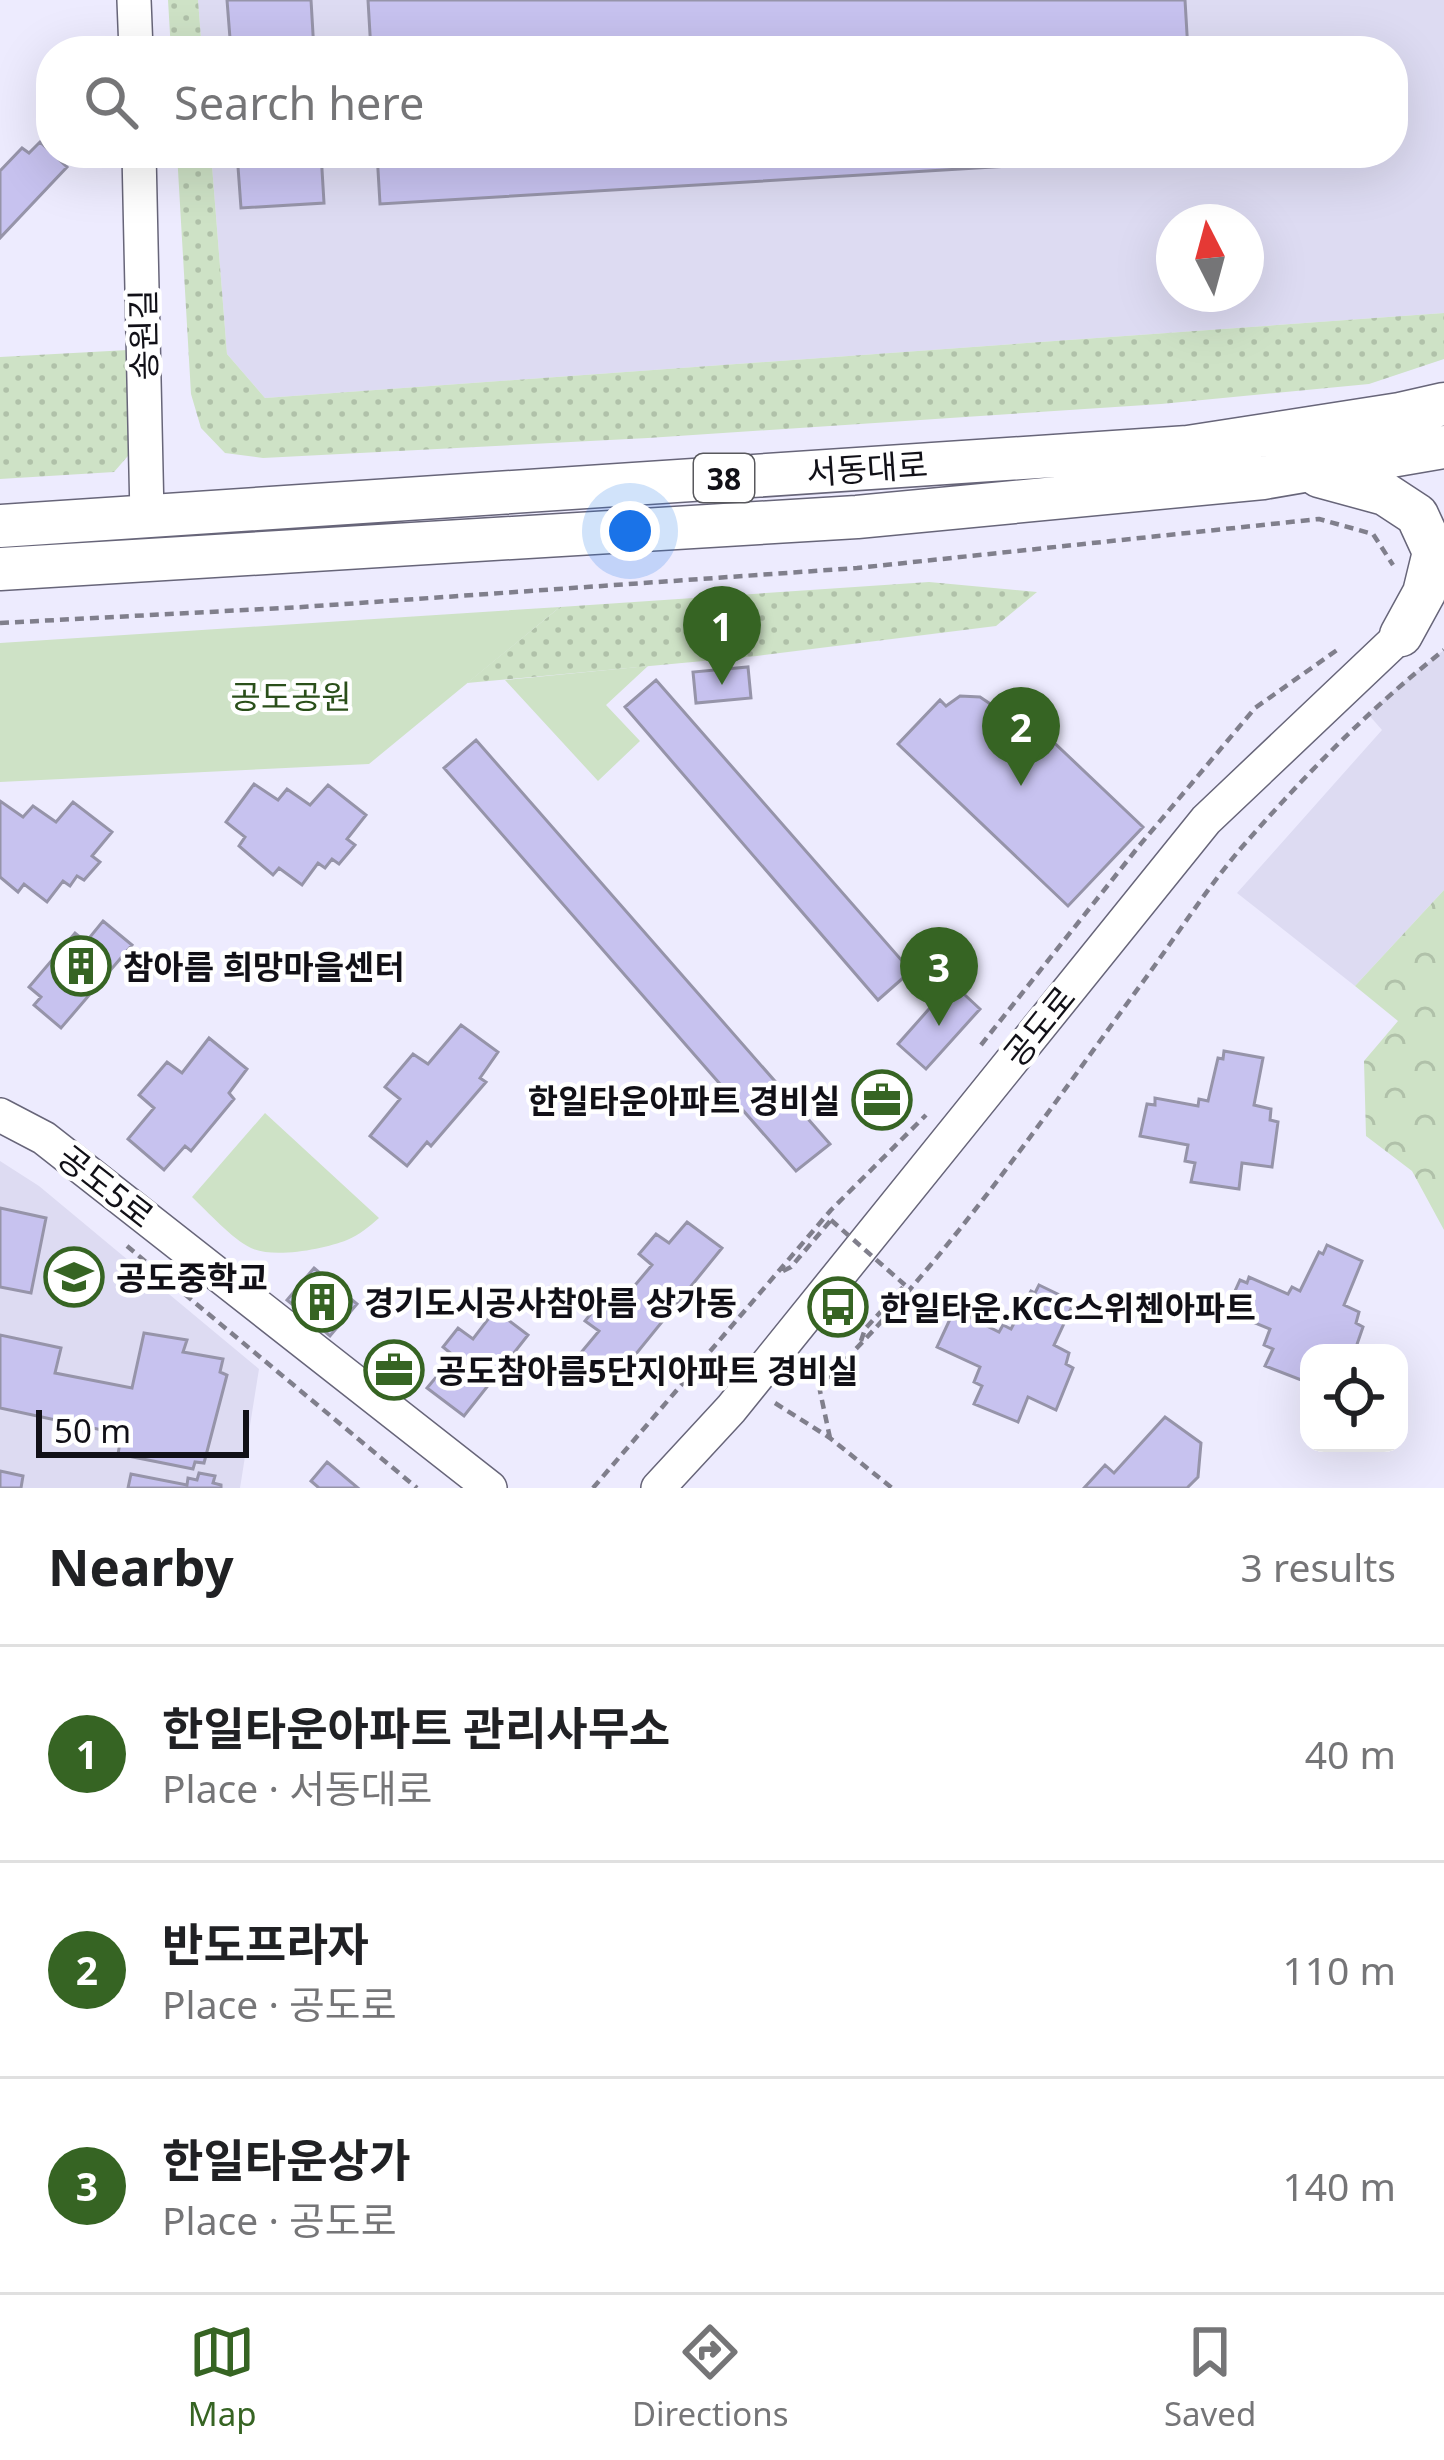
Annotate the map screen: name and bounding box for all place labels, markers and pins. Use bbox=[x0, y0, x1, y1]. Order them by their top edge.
pin: 1 bbox=[683, 586, 761, 685]
pin: 2 bbox=[982, 687, 1060, 786]
pin: 3 bbox=[900, 927, 978, 1026]
building icon: 참아름 희망마을센터 bbox=[50, 935, 112, 997]
place label: 참아름 희망마을센터 bbox=[123, 944, 405, 989]
office icon: 한일타운아파트 경비실 bbox=[851, 1069, 913, 1131]
place label: 한일타운아파트 경비실 bbox=[528, 1078, 840, 1123]
school or university icon: 공도중학교 bbox=[43, 1246, 105, 1308]
place label: 공도중학교 bbox=[116, 1255, 268, 1300]
building icon: 경기도시공사참아름 상가동 bbox=[291, 1271, 353, 1333]
bus stop icon: 한일타운.KCC스위첸아파트 bbox=[807, 1276, 869, 1338]
place label: 경기도시공사참아름 상가동 bbox=[364, 1280, 737, 1325]
place label: 한일타운.KCC스위첸아파트 bbox=[880, 1285, 1256, 1330]
office icon: 공도참아름5단지아파트 경비실 bbox=[363, 1339, 425, 1401]
place label: 공도참아름5단지아파트 경비실 bbox=[436, 1348, 858, 1393]

